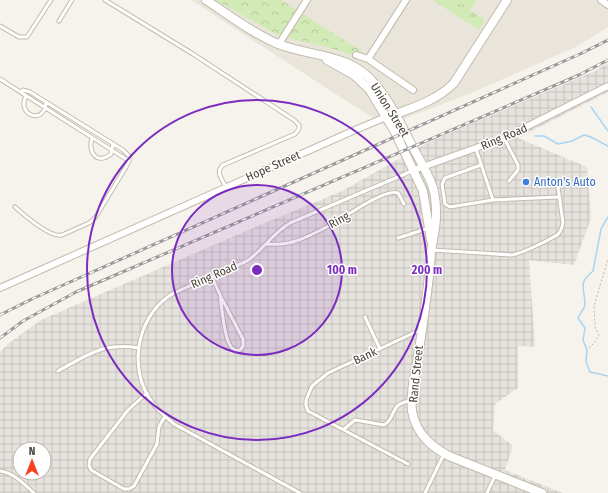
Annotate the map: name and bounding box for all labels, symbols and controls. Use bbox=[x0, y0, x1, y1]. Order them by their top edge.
street label: Union Street bbox=[368, 80, 412, 140]
street label: Ring Road bbox=[479, 121, 529, 153]
street label: Hope Street bbox=[244, 148, 303, 184]
place label: Anton's Auto bbox=[534, 175, 596, 189]
marker: Anton's Auto bbox=[521, 177, 531, 187]
street label: Ring bbox=[326, 208, 352, 231]
street label: Ring Road bbox=[189, 259, 239, 291]
centre of rings bbox=[250, 263, 264, 277]
text: 100 m bbox=[327, 263, 357, 277]
text: 200 m bbox=[411, 263, 442, 277]
street label: Bank bbox=[351, 344, 379, 367]
street label: Rand Street bbox=[406, 345, 426, 403]
north arrow bbox=[12, 441, 52, 481]
text: N bbox=[29, 445, 35, 458]

